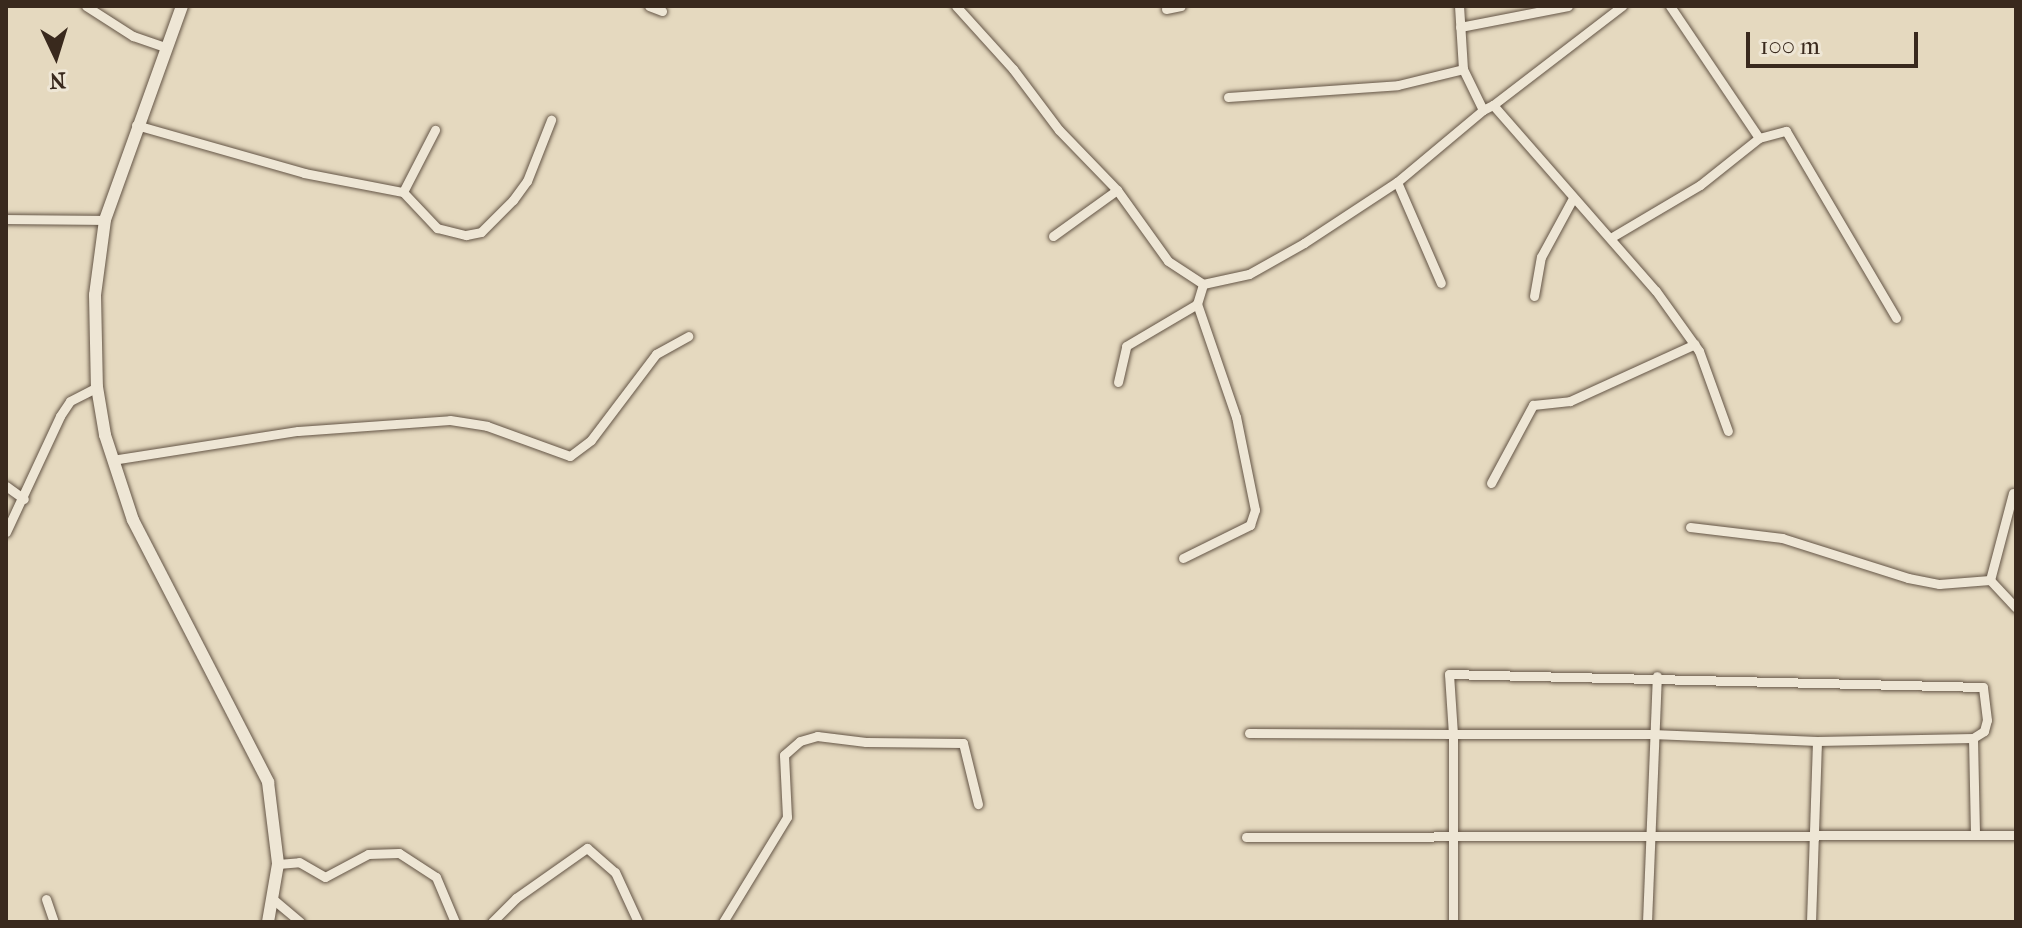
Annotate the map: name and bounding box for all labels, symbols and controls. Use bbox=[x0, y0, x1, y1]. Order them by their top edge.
north arrow bbox=[16, 16, 96, 96]
scale bar bbox=[1750, 16, 1922, 66]
text: 100 m bbox=[1760, 32, 1820, 60]
text: N bbox=[48, 66, 67, 93]

